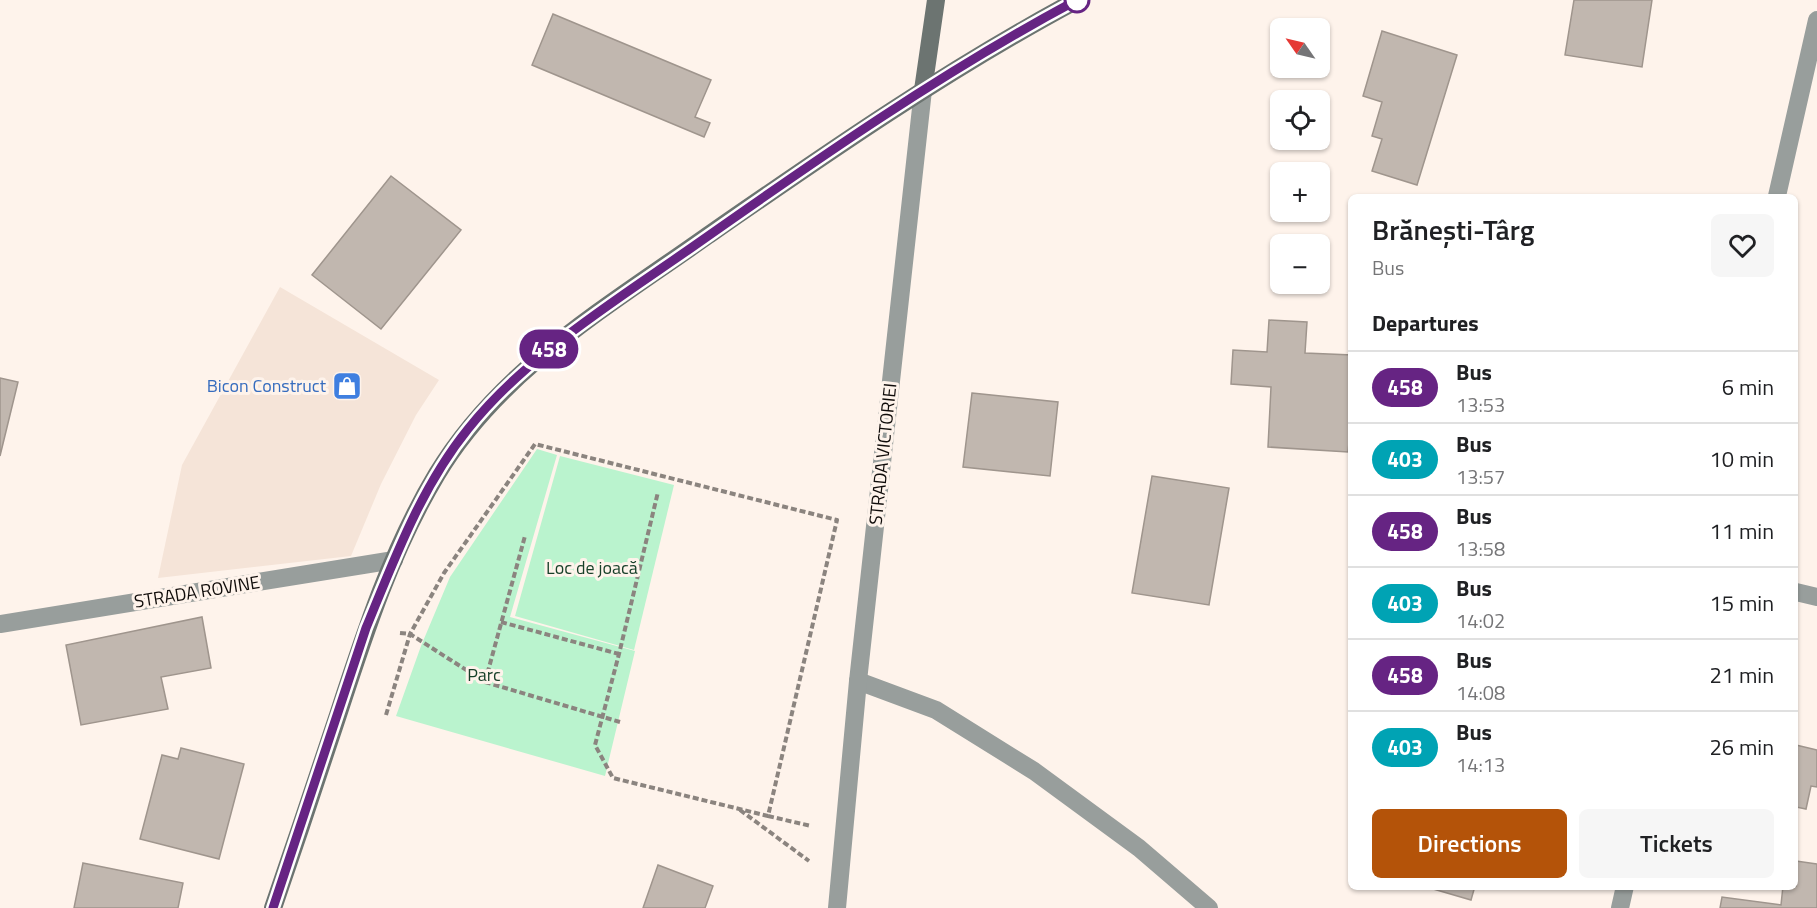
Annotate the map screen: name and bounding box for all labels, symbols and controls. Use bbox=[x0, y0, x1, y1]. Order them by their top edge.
unlabelled marker bbox=[1064, 0, 1090, 13]
north arrow bbox=[1270, 18, 1330, 78]
map controls bbox=[1270, 18, 1330, 294]
button: locate bbox=[1270, 90, 1330, 150]
button: + bbox=[1270, 162, 1330, 222]
text: Brănești-Târg bbox=[1372, 208, 1534, 251]
button: heart bbox=[1711, 214, 1774, 277]
button: − bbox=[1270, 234, 1330, 294]
text: Bus bbox=[1372, 252, 1404, 283]
text: Departures bbox=[1372, 306, 1479, 340]
line badge: 458 bbox=[514, 330, 584, 368]
text: 458 bbox=[531, 333, 567, 365]
text: Bus bbox=[1456, 355, 1492, 389]
shop icon: Bicon Construct bbox=[331, 370, 363, 402]
text: 6 min bbox=[1722, 370, 1774, 404]
text: 458 bbox=[1387, 371, 1423, 403]
place label: Bicon Construct bbox=[207, 372, 327, 399]
street label: STRADA VICTORIEI bbox=[862, 382, 903, 526]
text: 13:53 bbox=[1456, 389, 1505, 420]
text: Bus bbox=[1456, 427, 1492, 461]
text: 10 min bbox=[1709, 442, 1774, 476]
text: 403 bbox=[1387, 443, 1423, 475]
text: 13:57 bbox=[1456, 461, 1505, 492]
text: Bus bbox=[1456, 499, 1492, 533]
text: 11 min bbox=[1709, 514, 1774, 548]
text: 458 bbox=[1387, 515, 1423, 547]
text: 13:58 bbox=[1456, 533, 1505, 564]
park label: Loc de joacă bbox=[546, 554, 638, 581]
street label: STRADA ROVINE bbox=[132, 568, 262, 615]
text: Bus bbox=[1456, 571, 1492, 605]
text: 15 min bbox=[1709, 586, 1774, 620]
text: 403 bbox=[1387, 587, 1423, 619]
text: 14:02 bbox=[1456, 605, 1505, 636]
text: Bus bbox=[1456, 643, 1492, 677]
text: 21 min bbox=[1709, 658, 1774, 692]
text: 458 bbox=[1387, 659, 1423, 691]
park label: Parc bbox=[467, 661, 501, 688]
text: 14:08 bbox=[1456, 677, 1505, 708]
text: Bus bbox=[1456, 715, 1492, 749]
text: 26 min bbox=[1709, 730, 1774, 764]
text: 403 bbox=[1387, 731, 1423, 763]
text: 14:13 bbox=[1456, 749, 1505, 780]
button: Directions bbox=[1372, 809, 1567, 878]
button: Tickets bbox=[1579, 809, 1774, 878]

